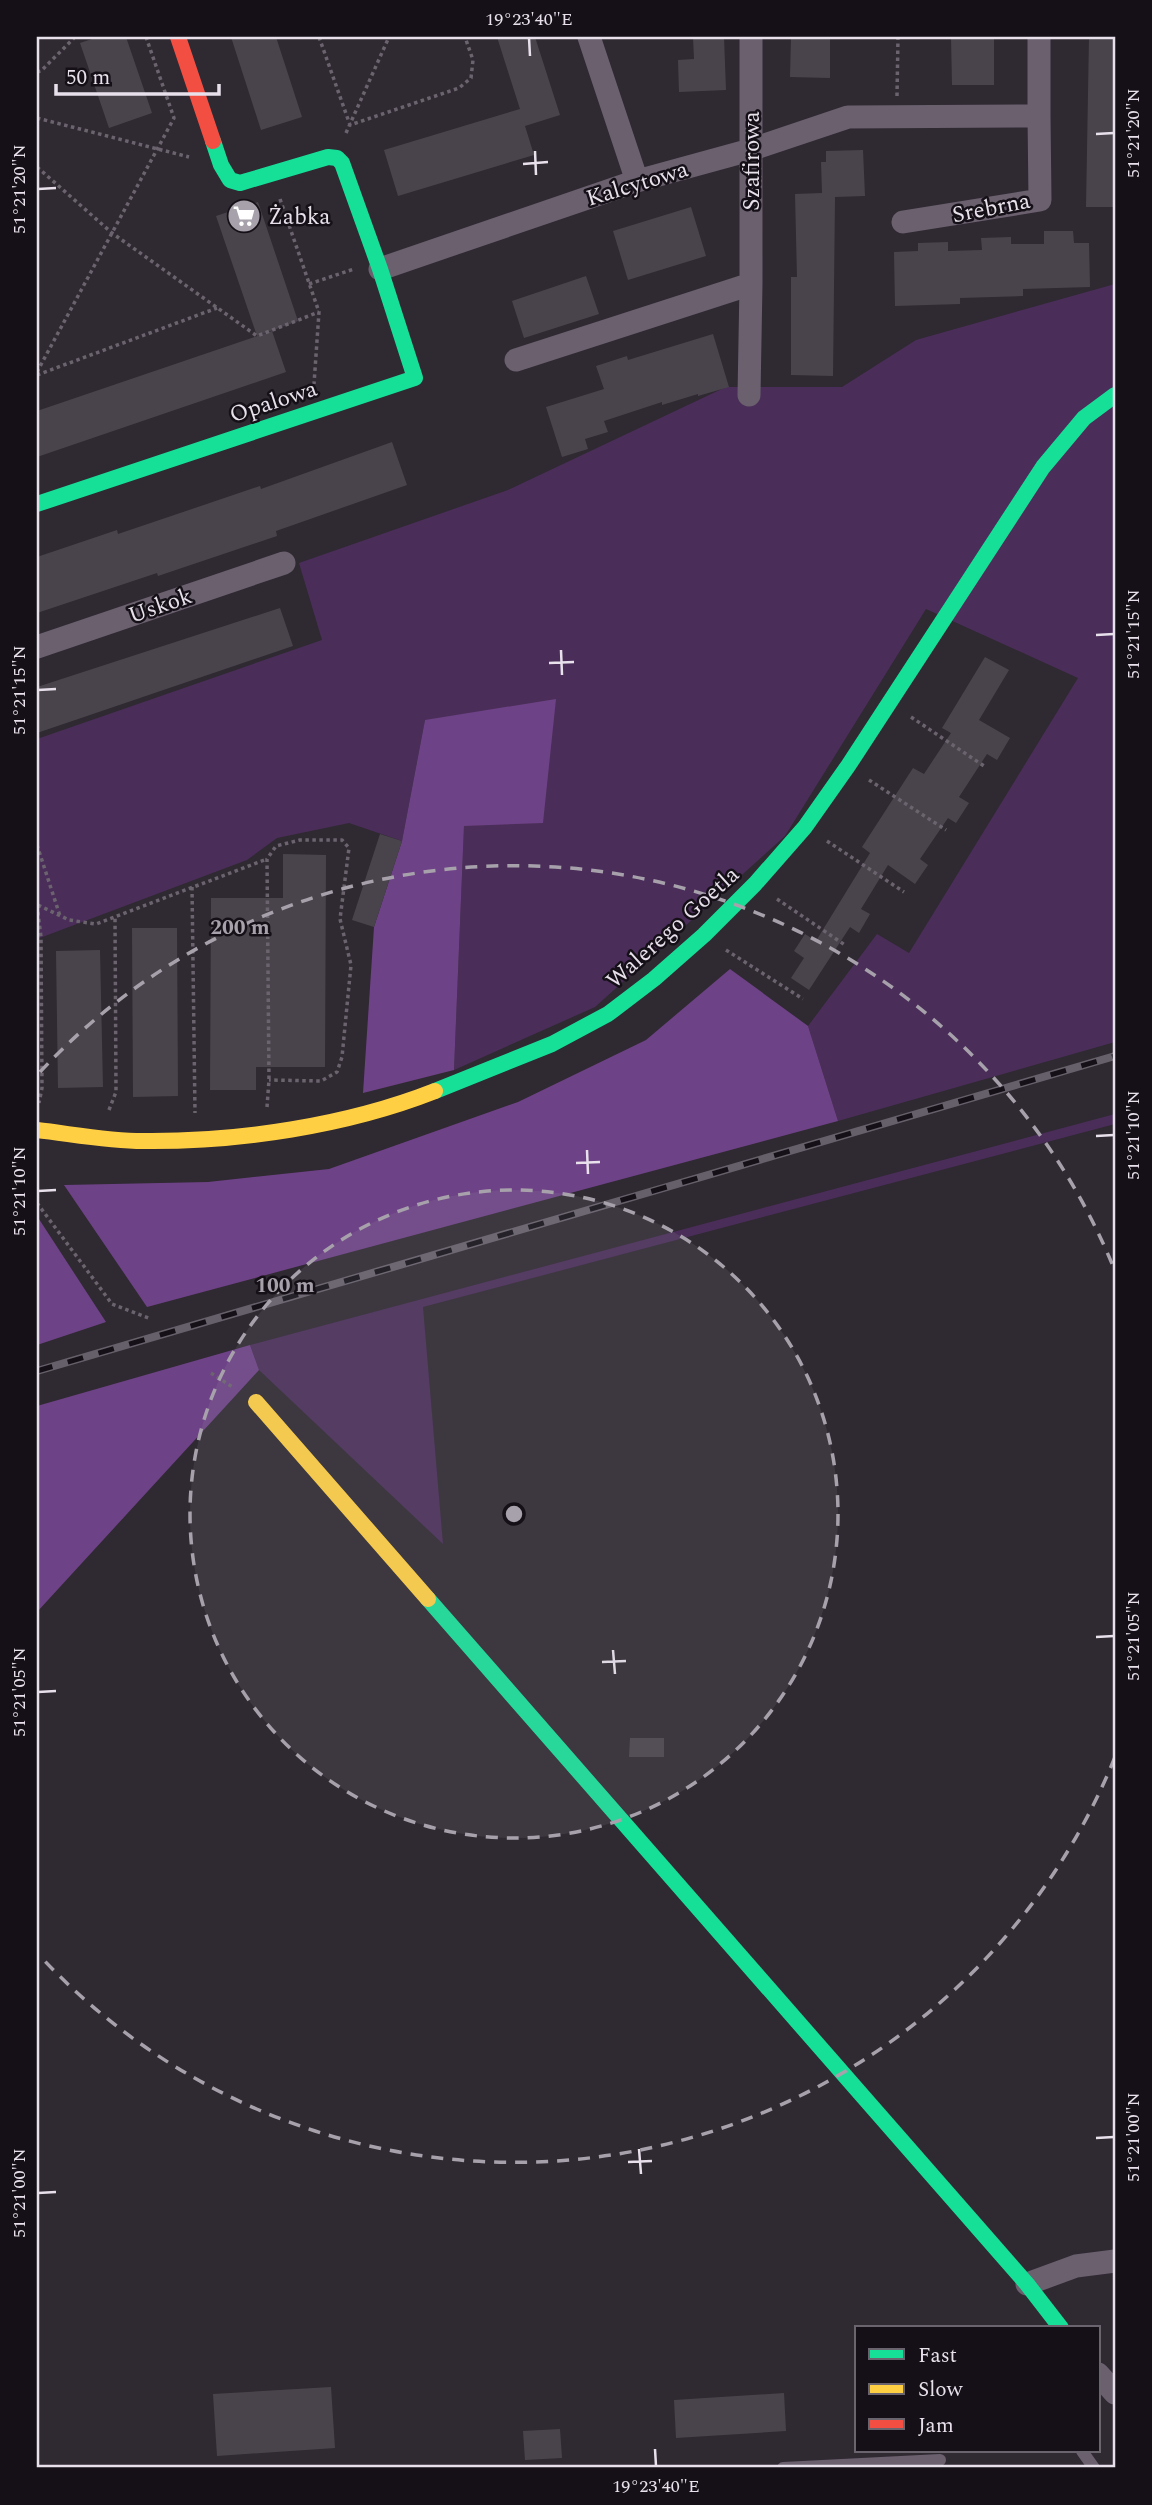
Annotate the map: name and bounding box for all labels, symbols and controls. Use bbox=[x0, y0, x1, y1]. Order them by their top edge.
text: 19°23'40"E bbox=[485, 6, 573, 33]
scale bar bbox=[56, 52, 219, 96]
text: 50 m bbox=[66, 62, 110, 94]
text: 51°21'20"N bbox=[1120, 88, 1147, 178]
street label: Szafirowa bbox=[735, 111, 770, 211]
text: 51°21'20"N bbox=[6, 144, 33, 234]
street label: Kalcytowa bbox=[582, 152, 693, 217]
street label: Srebrna bbox=[949, 184, 1033, 233]
supermarket icon: Żabka bbox=[225, 197, 263, 235]
place label: Żabka bbox=[268, 200, 331, 235]
street label: Opalowa bbox=[225, 372, 322, 433]
street label: Uskok bbox=[124, 579, 197, 634]
text: 51°21'15"N bbox=[1120, 589, 1147, 679]
text: 51°21'15"N bbox=[6, 645, 33, 735]
street label: Walerego Goetla bbox=[598, 858, 748, 998]
text: 200 m bbox=[210, 912, 270, 944]
text: 51°21'10"N bbox=[1120, 1090, 1147, 1180]
text: 51°21'10"N bbox=[6, 1146, 33, 1236]
text: 100 m bbox=[255, 1270, 315, 1302]
centre of rings bbox=[502, 1502, 526, 1526]
text: 51°21'05"N bbox=[1120, 1591, 1147, 1681]
text: 51°21'05"N bbox=[6, 1647, 33, 1737]
text: 51°21'00"N bbox=[1120, 2092, 1147, 2182]
text: 51°21'00"N bbox=[6, 2148, 33, 2238]
legend bbox=[855, 2326, 1100, 2452]
text: Fast bbox=[918, 2340, 957, 2372]
text: Slow bbox=[918, 2374, 964, 2406]
text: Jam bbox=[918, 2410, 954, 2442]
text: 19°23'40"E bbox=[612, 2473, 700, 2500]

